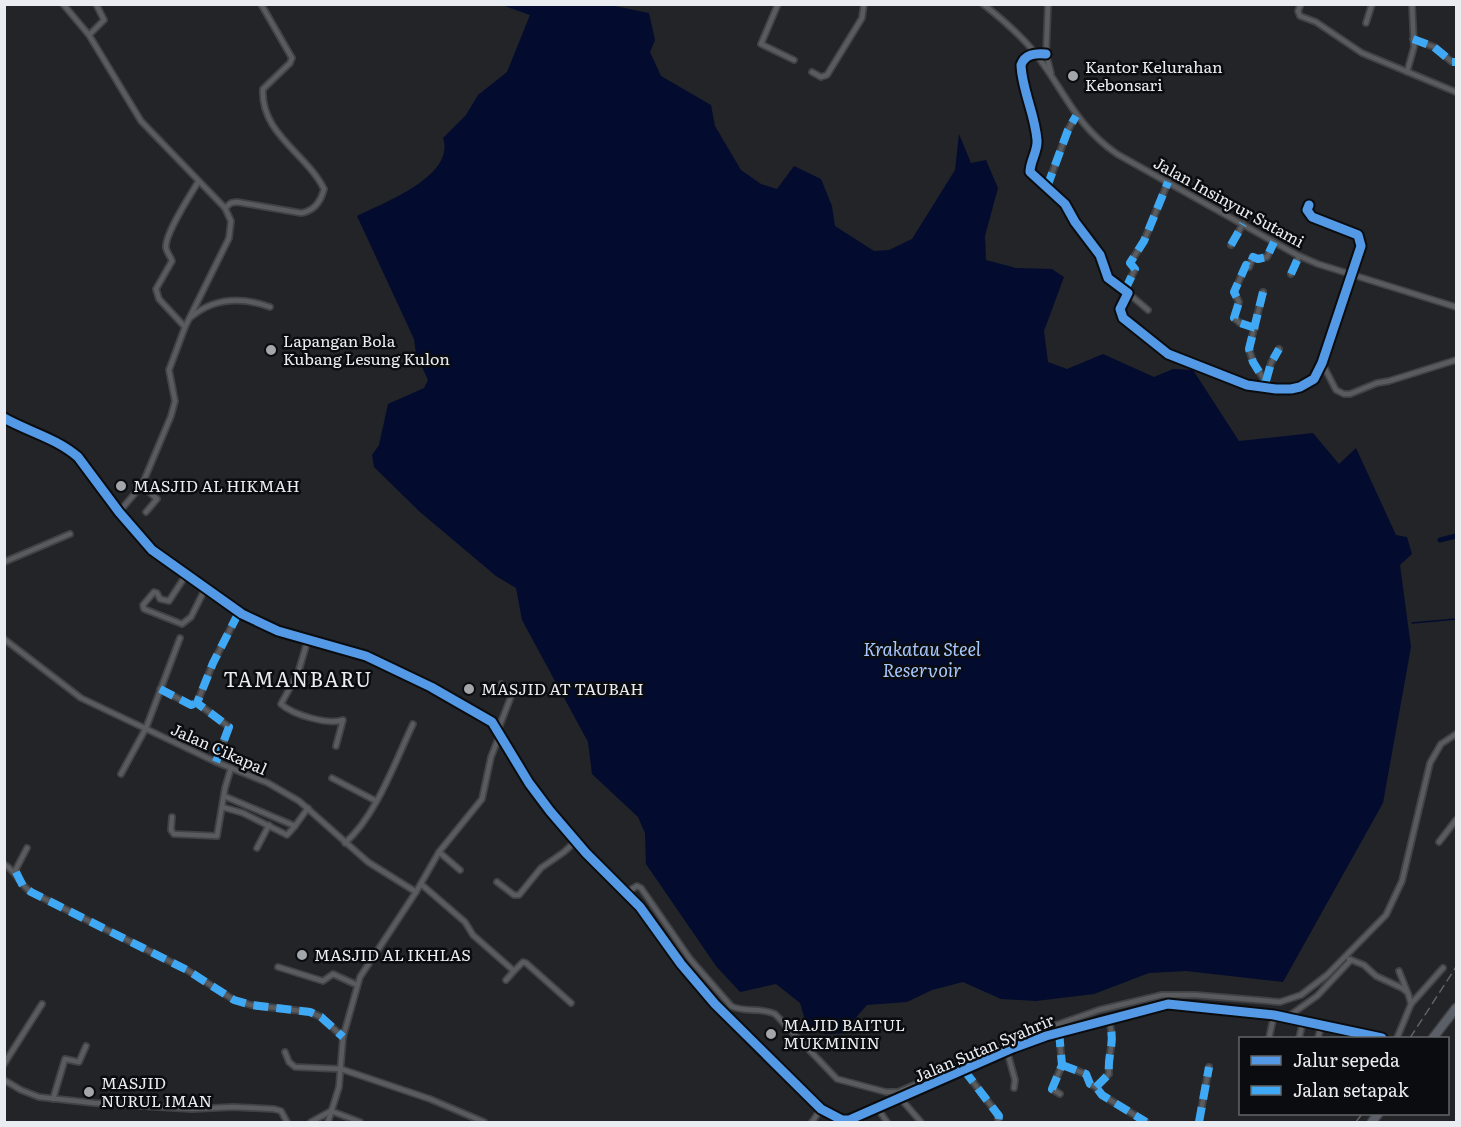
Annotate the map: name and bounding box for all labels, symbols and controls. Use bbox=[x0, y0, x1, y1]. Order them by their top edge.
place label: Kantor Kelurahan Kebonsari bbox=[1085, 54, 1223, 96]
marker: Kantor Kelurahan Kebonsari bbox=[1066, 69, 1080, 83]
street label: Jalan Insinyur Sutami bbox=[1150, 150, 1309, 252]
place label: Lapangan Bola Kubang Lesung Kulon bbox=[283, 328, 450, 370]
marker: Lapangan Bola Kubang Lesung Kulon bbox=[264, 343, 278, 357]
place label: MASJID AL HIKMAH bbox=[133, 473, 300, 497]
marker: MASJID AL HIKMAH bbox=[114, 479, 128, 493]
water label: Krakatau Steel Reservoir bbox=[863, 635, 982, 683]
district label: TAMANBARU bbox=[223, 663, 373, 693]
place label: MASJID AT TAUBAH bbox=[481, 676, 644, 700]
marker: MASJID AT TAUBAH bbox=[462, 682, 476, 696]
street label: Jalan Cikapal bbox=[167, 716, 271, 780]
place label: MASJID AL IKHLAS bbox=[314, 942, 471, 966]
marker: MASJID AL IKHLAS bbox=[295, 948, 309, 962]
street label: Jalan Sutan Syahrir bbox=[910, 1007, 1058, 1087]
place label: MAJID BAITUL MUKMININ bbox=[783, 1012, 905, 1054]
marker: MAJID BAITUL MUKMININ bbox=[764, 1027, 778, 1041]
legend bbox=[1239, 1037, 1449, 1115]
text: Jalur sepeda bbox=[1293, 1046, 1400, 1073]
place label: MASJID NURUL IMAN bbox=[101, 1070, 212, 1112]
text: Jalan setapak bbox=[1293, 1076, 1410, 1103]
marker: MASJID NURUL IMAN bbox=[82, 1085, 96, 1099]

